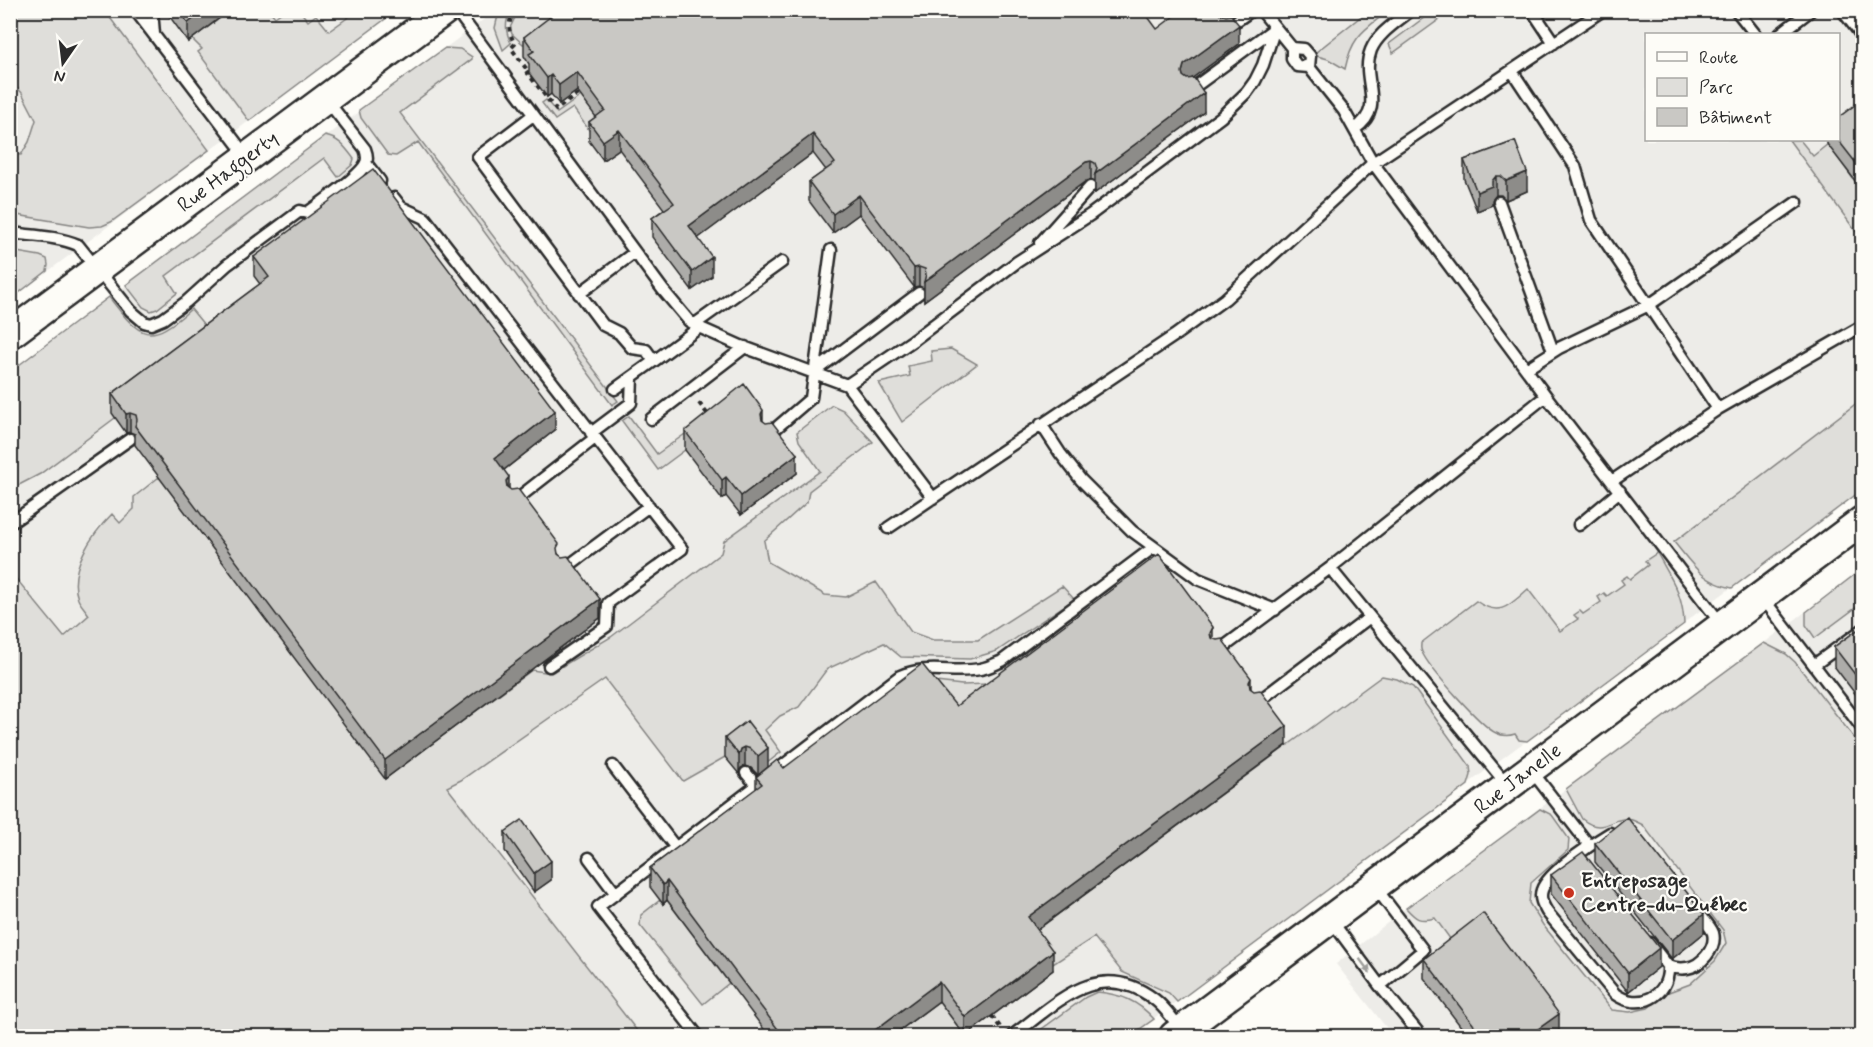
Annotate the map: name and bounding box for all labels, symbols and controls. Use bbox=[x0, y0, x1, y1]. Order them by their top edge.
north arrow bbox=[33, 33, 93, 93]
legend bbox=[1645, 33, 1840, 141]
text: Route bbox=[1699, 46, 1738, 70]
text: N bbox=[52, 65, 67, 88]
text: Parc bbox=[1699, 76, 1733, 100]
text: Bâtiment bbox=[1699, 106, 1772, 130]
street label: Rue Haggerty bbox=[172, 125, 286, 221]
street label: Rue Janelle bbox=[1468, 737, 1568, 821]
place label: Entreposage Centre-du-Québec bbox=[1581, 867, 1748, 919]
marker: Entreposage Centre-du-Québec bbox=[1562, 886, 1576, 900]
one-way arrow bbox=[1359, 959, 1371, 974]

